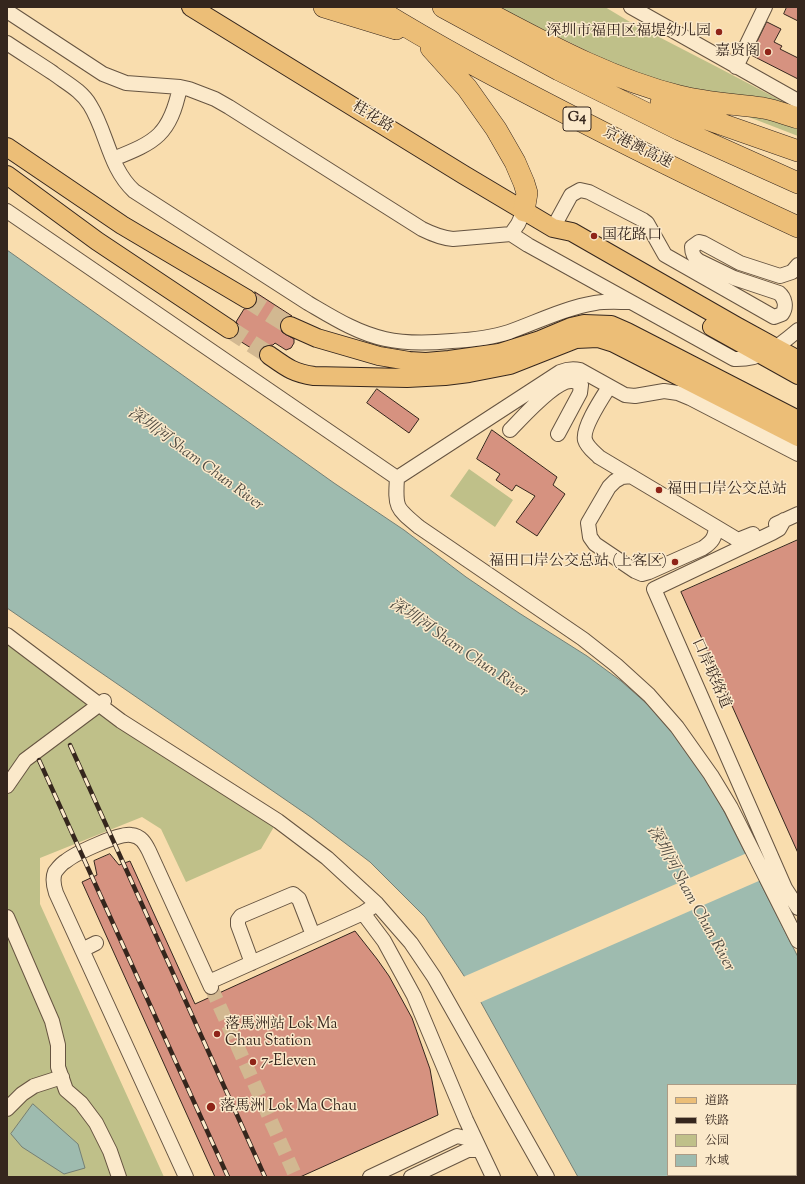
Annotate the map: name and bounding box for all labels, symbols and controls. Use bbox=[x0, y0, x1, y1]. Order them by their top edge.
place label: 深圳市福田区福堤幼儿园 bbox=[546, 23, 711, 41]
marker: 深圳市福田区福堤幼儿园 bbox=[714, 27, 724, 37]
place label: 嘉贤阁 bbox=[715, 43, 760, 61]
marker: 嘉贤阁 bbox=[763, 47, 773, 57]
street label: 桂花路 bbox=[348, 99, 396, 137]
road number: G4 bbox=[563, 107, 591, 131]
street label: 京港澳高速 bbox=[599, 124, 675, 174]
place label: 国花路口 bbox=[602, 227, 662, 245]
marker: 国花路口 bbox=[589, 231, 599, 241]
water label: 深圳河 Sham Chun River bbox=[123, 404, 267, 516]
place label: 福田口岸公交总站 bbox=[667, 481, 787, 499]
marker: 福田口岸公交总站 bbox=[654, 485, 664, 495]
place label: 福田口岸公交总站 (上客区) bbox=[489, 553, 667, 571]
marker: 福田口岸公交总站 (上客区) bbox=[670, 557, 680, 567]
water label: 深圳河 Sham Chun River bbox=[385, 595, 531, 703]
street label: 口岸联络道 bbox=[687, 636, 733, 712]
water label: 深圳河 Sham Chun River bbox=[642, 823, 738, 975]
place label: 落馬洲站 Lok Ma Chau Station bbox=[225, 1016, 337, 1051]
marker: 落馬洲站 Lok Ma Chau Station bbox=[212, 1029, 222, 1039]
place label: 7-Eleven bbox=[261, 1053, 316, 1071]
marker: 7-Eleven bbox=[248, 1057, 258, 1067]
legend bbox=[667, 1084, 797, 1176]
text: 道路 bbox=[705, 1092, 729, 1110]
place label: 落馬洲 Lok Ma Chau bbox=[220, 1098, 357, 1116]
marker: 落馬洲 Lok Ma Chau bbox=[205, 1101, 217, 1113]
text: 铁路 bbox=[705, 1112, 729, 1130]
text: 公园 bbox=[705, 1132, 729, 1150]
text: 水域 bbox=[705, 1152, 729, 1170]

